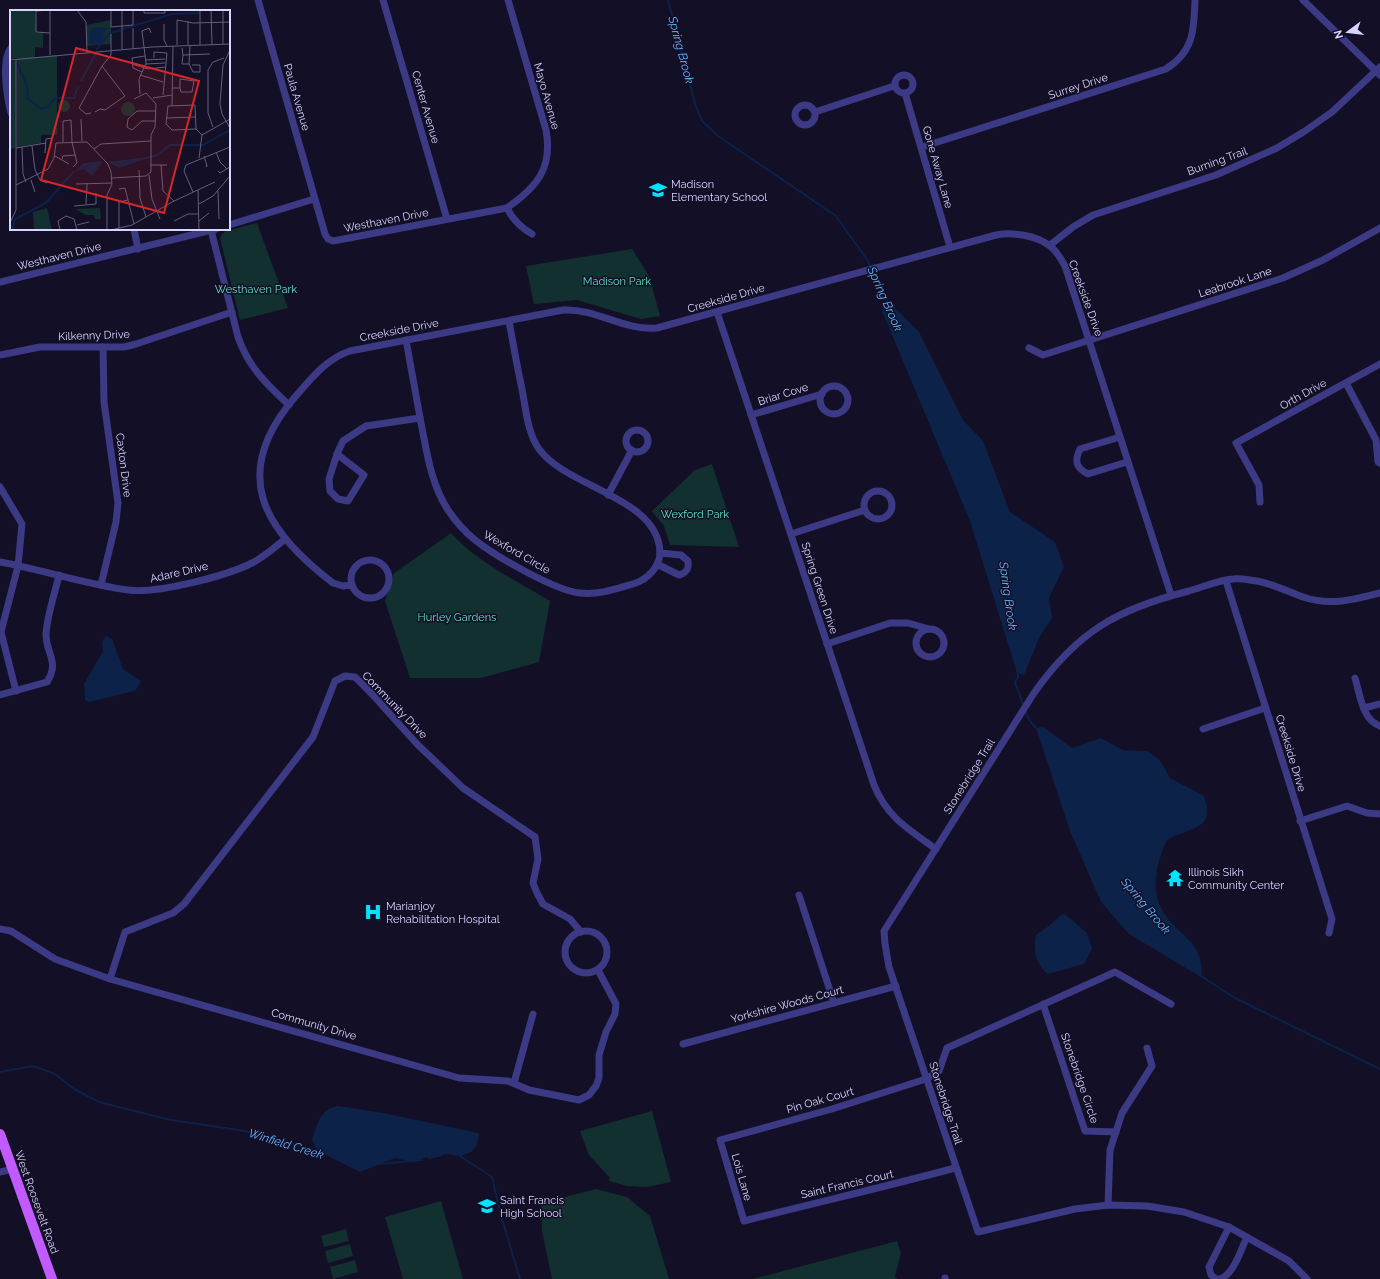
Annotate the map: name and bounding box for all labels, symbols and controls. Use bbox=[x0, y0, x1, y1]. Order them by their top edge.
inset map bbox=[10, 10, 230, 230]
north arrow bbox=[1328, 12, 1368, 52]
water label: Spring Brook bbox=[665, 14, 697, 86]
text: N bbox=[1331, 29, 1346, 40]
street label: Mayo Avenue bbox=[531, 61, 562, 132]
street label: Paula Avenue bbox=[281, 62, 312, 133]
street label: Center Avenue bbox=[409, 69, 442, 146]
street label: Surrey Drive bbox=[1047, 71, 1110, 102]
street label: Gone Away Lane bbox=[920, 124, 956, 210]
street label: Burning Trail bbox=[1185, 145, 1249, 178]
place label: Madison Elementary School bbox=[671, 178, 767, 204]
school or university icon: Madison Elementary School bbox=[648, 180, 668, 200]
street label: Westhaven Drive bbox=[343, 206, 430, 235]
street label: Westhaven Drive bbox=[16, 240, 103, 273]
street label: Creekside Drive bbox=[1066, 258, 1106, 339]
water label: Spring Brook bbox=[864, 264, 906, 334]
street label: Leabrook Lane bbox=[1197, 264, 1274, 300]
park label: Madison Park bbox=[583, 275, 651, 288]
street label: Creekside Drive bbox=[686, 281, 767, 316]
park label: Westhaven Park bbox=[215, 283, 297, 296]
street label: Creekside Drive bbox=[359, 316, 440, 345]
street label: Kilkenny Drive bbox=[58, 328, 131, 343]
street label: Orth Drive bbox=[1278, 376, 1329, 413]
street label: Briar Cove bbox=[756, 381, 810, 408]
street label: Caxton Drive bbox=[113, 432, 134, 498]
park label: Wexford Park bbox=[661, 508, 729, 521]
street label: Wexford Circle bbox=[481, 528, 553, 577]
street label: Spring Green Drive bbox=[799, 541, 841, 636]
street label: Adare Drive bbox=[149, 559, 210, 585]
water label: Spring Brook bbox=[996, 560, 1020, 632]
park label: Hurley Gardens bbox=[418, 611, 496, 624]
street label: Community Drive bbox=[359, 669, 430, 742]
street label: Creekside Drive bbox=[1273, 713, 1309, 794]
street label: Stonebridge Trail bbox=[941, 736, 998, 816]
place label: Illinois Sikh Community Center bbox=[1188, 866, 1284, 892]
temple icon: Illinois Sikh Community Center bbox=[1165, 868, 1185, 888]
water label: Spring Brook bbox=[1118, 874, 1174, 938]
place label: Marianjoy Rehabilitation Hospital bbox=[386, 900, 500, 926]
hospital icon: Marianjoy Rehabilitation Hospital bbox=[363, 902, 383, 922]
street label: Yorkshire Woods Court bbox=[729, 983, 845, 1026]
street label: Community Drive bbox=[270, 1006, 358, 1043]
street label: Stonebridge Circle bbox=[1058, 1031, 1101, 1126]
street label: Stonebridge Trail bbox=[926, 1060, 965, 1146]
street label: Pin Oak Court bbox=[785, 1085, 856, 1116]
water label: Winfield Creek bbox=[247, 1126, 326, 1162]
street label: West Roosevelt Road bbox=[12, 1149, 61, 1256]
street label: Lois Lane bbox=[729, 1152, 755, 1203]
street label: Saint Francis Court bbox=[799, 1167, 895, 1202]
place label: Saint Francis High School bbox=[500, 1194, 564, 1220]
school or university icon: Saint Francis High School bbox=[477, 1196, 497, 1216]

